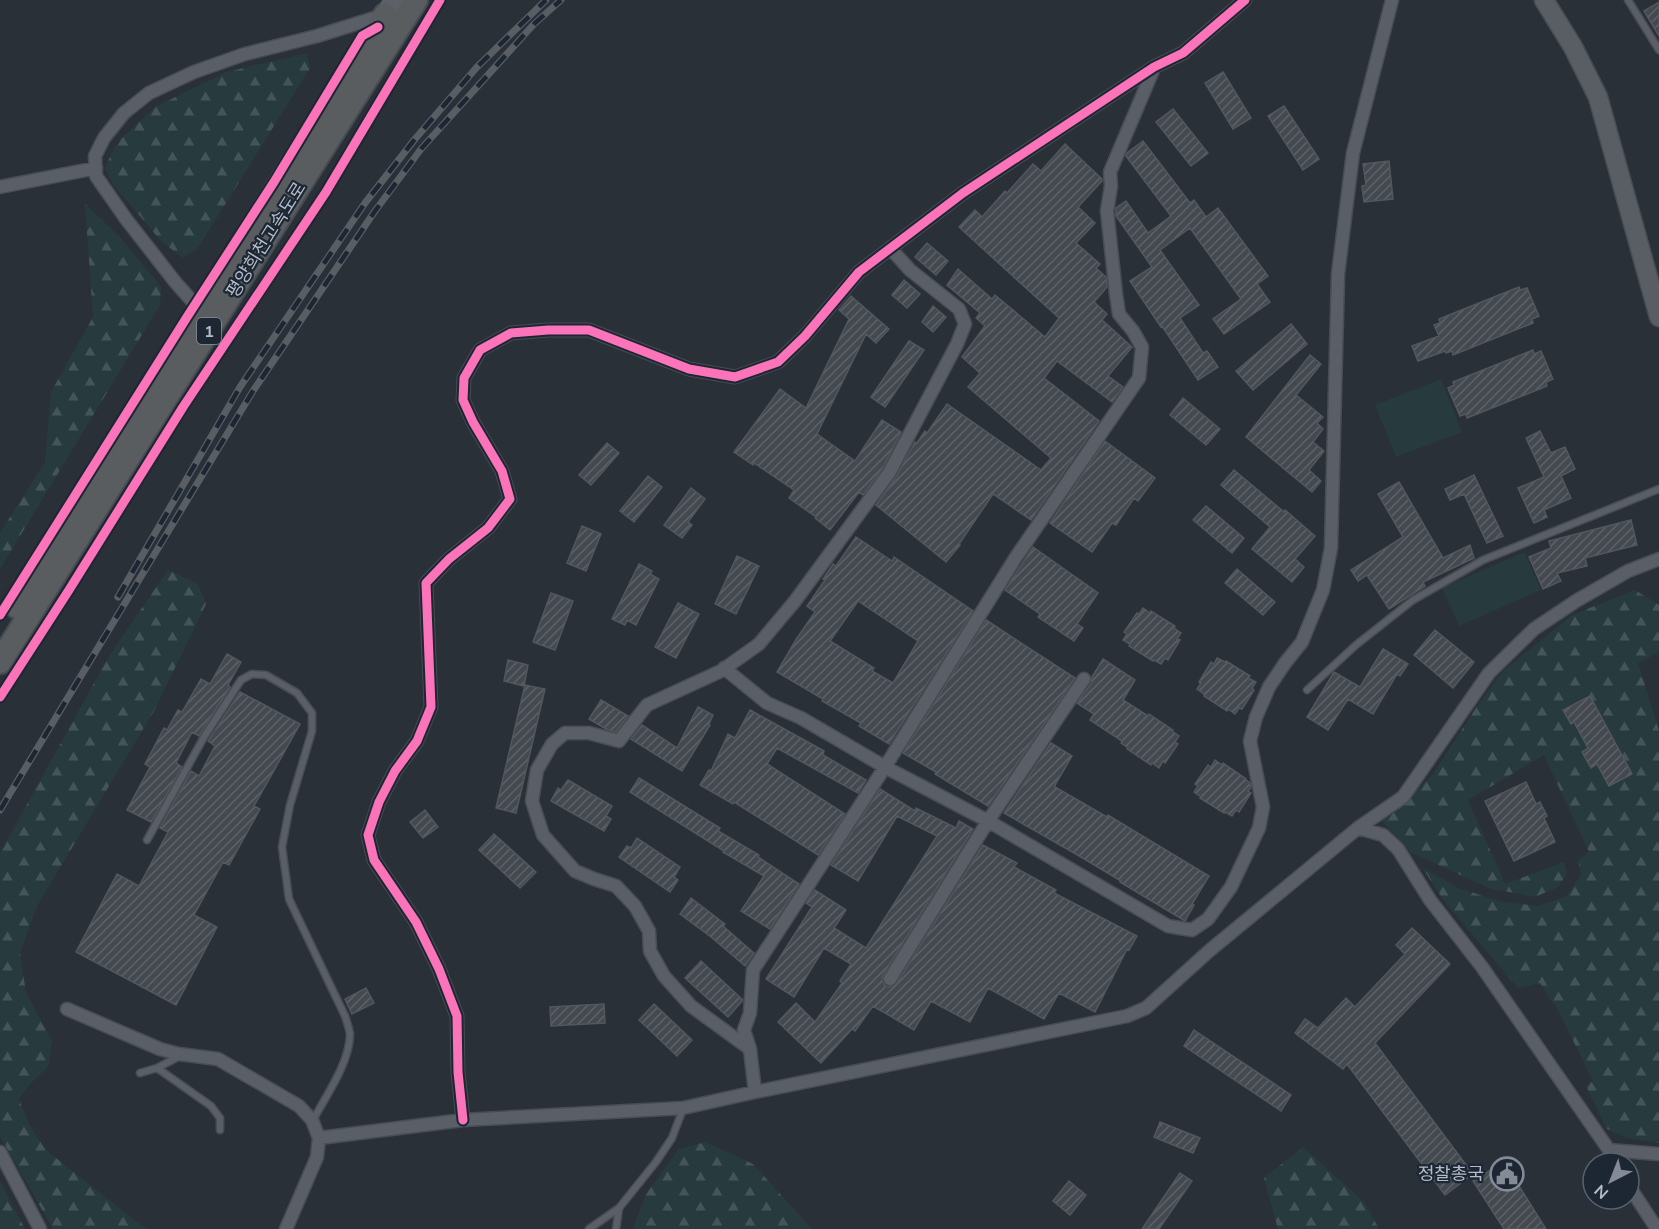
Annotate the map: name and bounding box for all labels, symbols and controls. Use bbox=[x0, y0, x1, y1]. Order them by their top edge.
street label: 평양희천고속도로 bbox=[221, 177, 310, 302]
road number: 1 bbox=[197, 318, 221, 344]
north arrow bbox=[1581, 1151, 1641, 1211]
public building icon: 정찰총국 bbox=[1489, 1156, 1525, 1192]
place label: 정찰총국 bbox=[1418, 1162, 1484, 1185]
text: N bbox=[1590, 1181, 1612, 1204]

